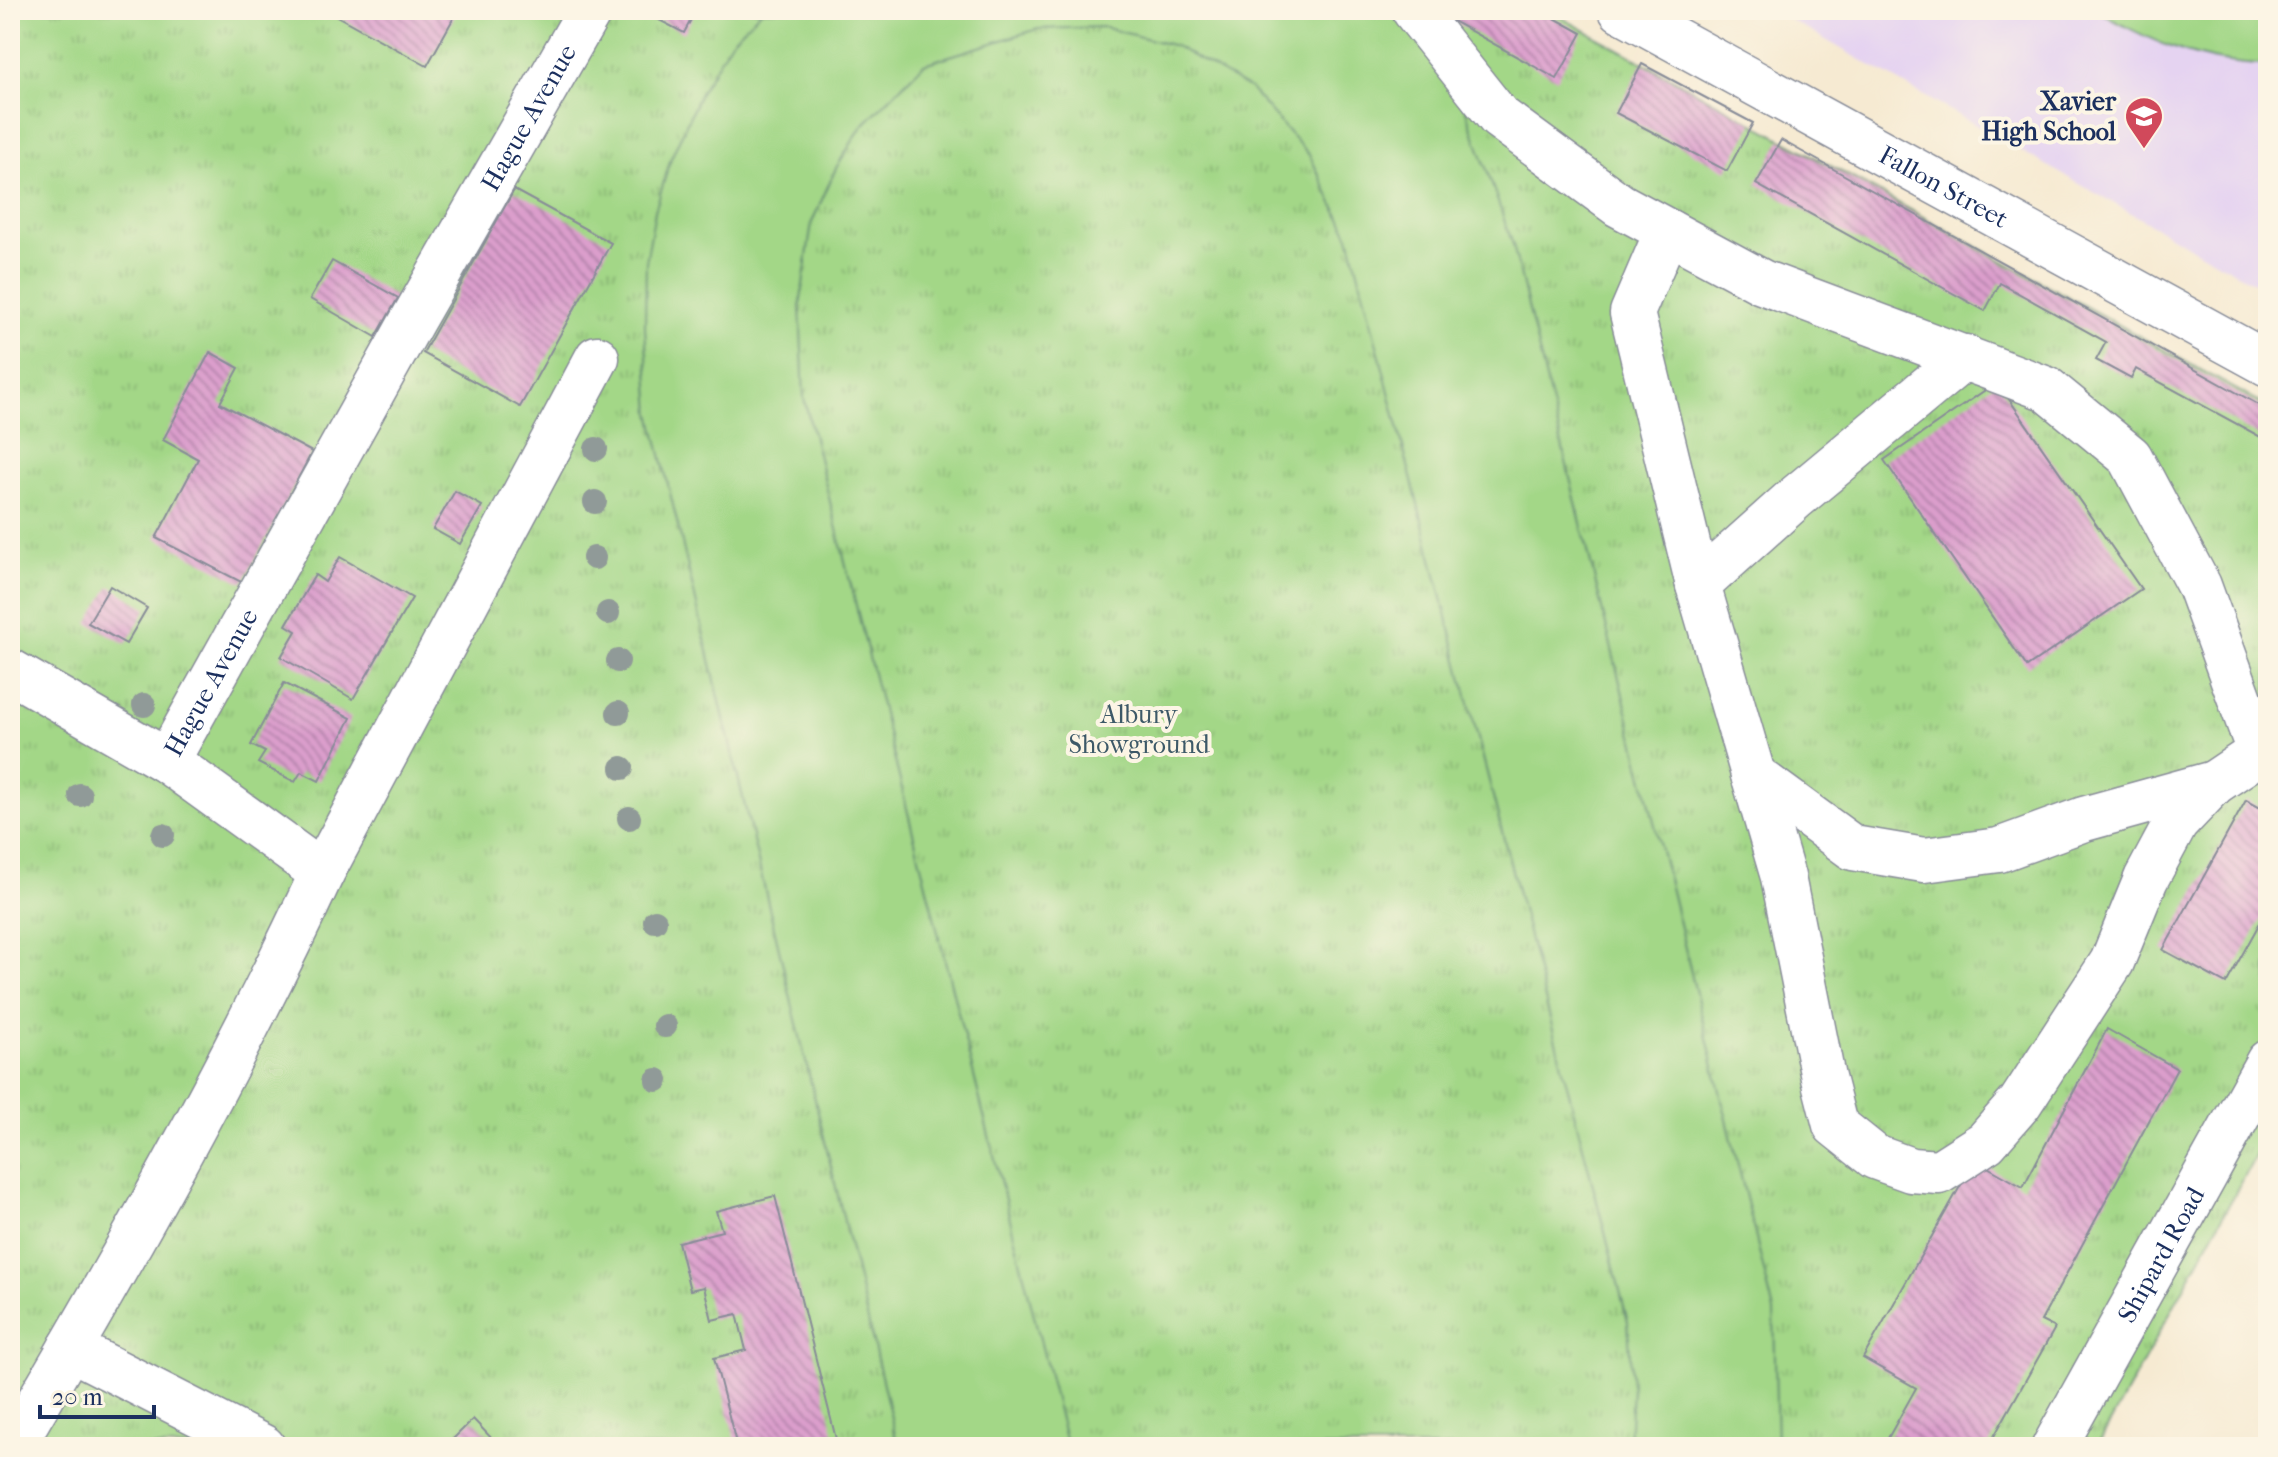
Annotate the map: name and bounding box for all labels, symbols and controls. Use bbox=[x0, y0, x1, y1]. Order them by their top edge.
street label: Hague Avenue bbox=[475, 39, 583, 197]
place label: Xavier High School bbox=[1981, 86, 2117, 147]
school or university icon: Xavier High School bbox=[2123, 95, 2165, 150]
street label: Fallon Street bbox=[1874, 139, 2014, 235]
street label: Hague Avenue bbox=[158, 603, 265, 762]
park label: Albury Showground bbox=[1068, 699, 1210, 760]
street label: Shipard Road bbox=[2111, 1181, 2212, 1328]
scale bar bbox=[40, 1369, 154, 1419]
text: 20 m bbox=[52, 1383, 103, 1411]

